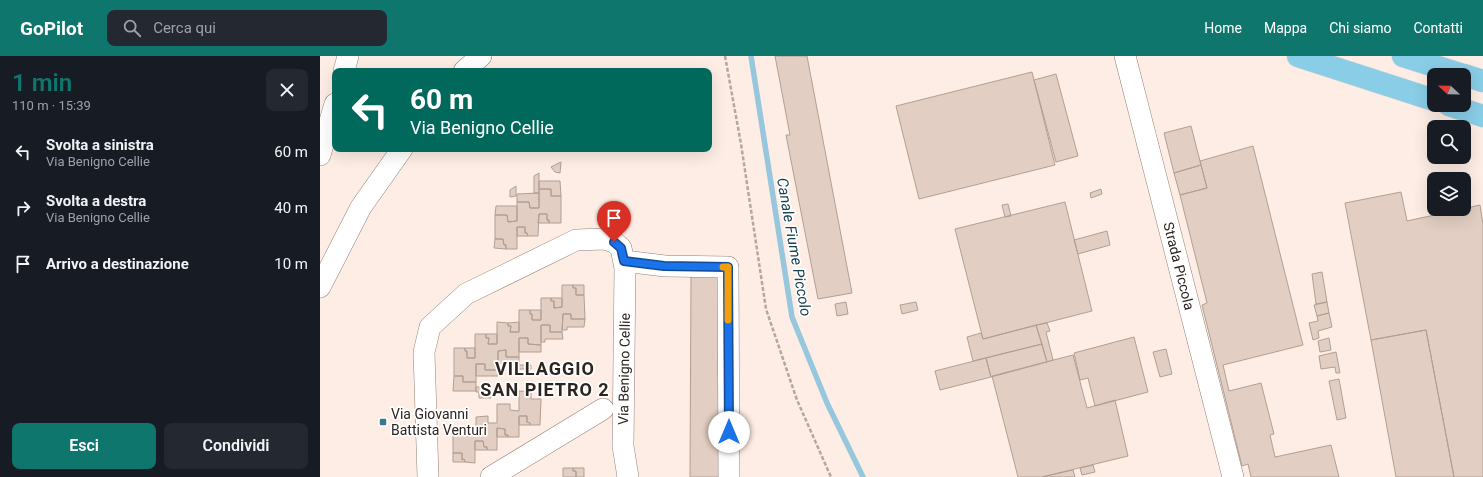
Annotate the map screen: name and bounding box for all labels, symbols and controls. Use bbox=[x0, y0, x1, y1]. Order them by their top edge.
search box bbox=[107, 10, 387, 46]
text: GoPilot bbox=[20, 17, 83, 40]
icon: search bbox=[121, 17, 143, 39]
text: Cerca qui bbox=[153, 19, 216, 37]
text: Home bbox=[1204, 20, 1242, 36]
text: Mappa bbox=[1264, 20, 1307, 36]
text: Chi siamo bbox=[1329, 20, 1391, 36]
text: Contatti bbox=[1413, 20, 1463, 36]
north arrow bbox=[1427, 68, 1471, 112]
map controls bbox=[1427, 68, 1471, 216]
text: 1 min bbox=[12, 69, 72, 97]
button: close bbox=[266, 69, 308, 111]
text: 60 m bbox=[410, 83, 473, 116]
icon: left bbox=[344, 84, 396, 136]
text: 110 m · 15:39 bbox=[12, 98, 91, 113]
text: Via Benigno Cellie bbox=[410, 117, 554, 138]
button: search bbox=[1427, 120, 1471, 164]
text: Svolta a sinistra bbox=[46, 136, 154, 154]
icon: left bbox=[12, 141, 34, 163]
text: 60 m bbox=[274, 143, 308, 161]
text: Via Benigno Cellie bbox=[46, 154, 150, 169]
button: layers bbox=[1427, 172, 1471, 216]
water label: Canale Fiume Piccolo bbox=[773, 176, 815, 318]
text: Svolta a destra bbox=[46, 192, 146, 210]
icon: right bbox=[12, 197, 34, 219]
text: 40 m bbox=[274, 199, 308, 217]
pin bbox=[597, 201, 631, 242]
icon: arrive bbox=[603, 207, 625, 229]
text: Via Benigno Cellie bbox=[46, 210, 150, 225]
street label: Strada Piccola bbox=[1160, 220, 1198, 312]
icon: arrive bbox=[12, 253, 34, 275]
text: Arrivo a destinazione bbox=[46, 255, 189, 273]
text: 10 m bbox=[274, 255, 308, 273]
street label: Via Benigno Cellie bbox=[615, 313, 633, 425]
district label: VILLAGGIO SAN PIETRO 2 bbox=[480, 358, 610, 400]
place label: Via Giovanni Battista Venturi bbox=[391, 406, 487, 438]
position arrow bbox=[708, 411, 750, 453]
marker: Via Giovanni Battista Venturi bbox=[378, 417, 388, 427]
button: Esci bbox=[12, 423, 156, 469]
button: Condividi bbox=[164, 423, 308, 469]

